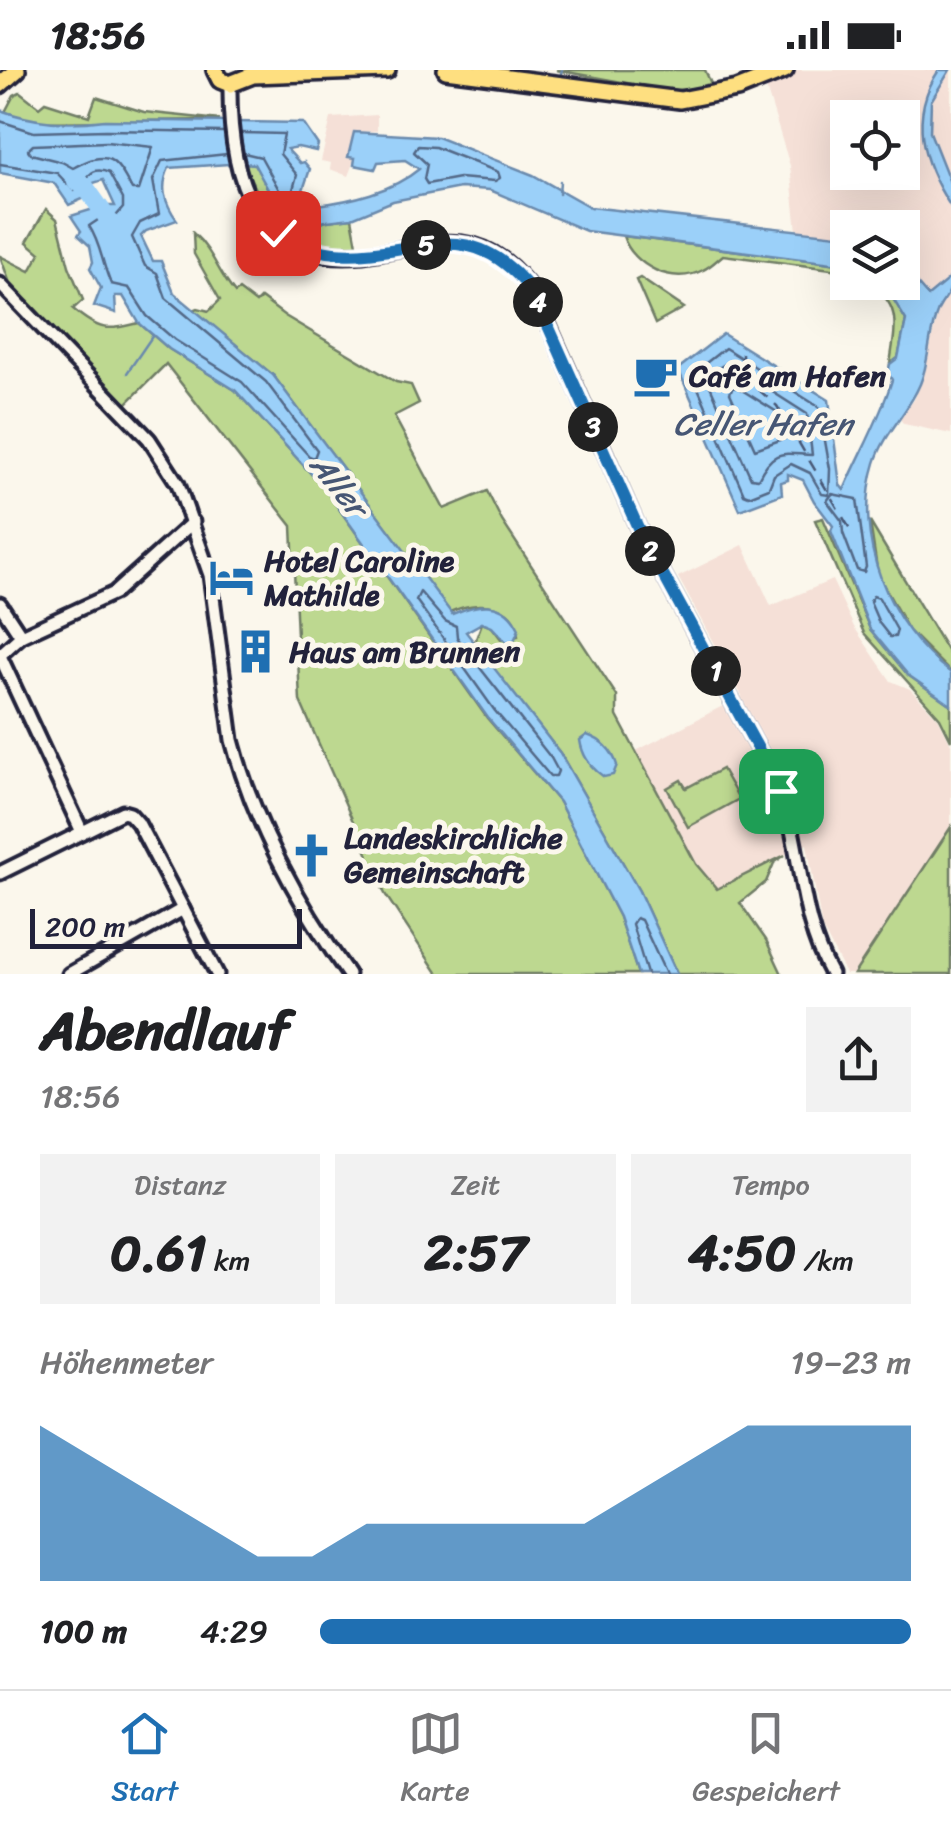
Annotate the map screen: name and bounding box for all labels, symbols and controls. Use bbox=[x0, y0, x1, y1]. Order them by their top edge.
text: 18:56 bbox=[50, 2, 146, 69]
map controls bbox=[830, 100, 920, 300]
button: locate bbox=[830, 100, 920, 190]
pin bbox=[236, 191, 321, 276]
icon: check bbox=[251, 206, 306, 261]
button: layers bbox=[830, 210, 920, 300]
pin: 5 bbox=[401, 220, 451, 270]
text: 5 bbox=[417, 220, 435, 269]
pin: 4 bbox=[513, 277, 563, 327]
text: 4 bbox=[529, 277, 547, 326]
place label: Café am Hafen bbox=[688, 349, 887, 403]
cafe icon: Café am Hafen bbox=[632, 352, 680, 400]
water label: Celler Hafen bbox=[673, 396, 856, 453]
pin: 3 bbox=[568, 402, 618, 452]
text: 3 bbox=[585, 402, 601, 451]
water label: Aller bbox=[294, 440, 385, 534]
pin: 2 bbox=[625, 526, 675, 576]
text: 2 bbox=[642, 526, 658, 575]
place label: Hotel Caroline Mathilde bbox=[263, 534, 455, 622]
hotel icon: Hotel Caroline Mathilde bbox=[207, 554, 255, 602]
place label: Haus am Brunnen bbox=[289, 625, 521, 679]
building icon: Haus am Brunnen bbox=[232, 628, 280, 676]
pin: 1 bbox=[691, 646, 741, 696]
text: 1 bbox=[710, 646, 722, 695]
pin bbox=[739, 749, 824, 834]
icon: arrive bbox=[754, 764, 809, 819]
place label: Landeskirchliche Gemeinschaft bbox=[344, 811, 563, 899]
church icon: Landeskirchliche Gemeinschaft bbox=[287, 831, 335, 879]
text: 200 m bbox=[45, 902, 125, 951]
scale bar bbox=[30, 904, 302, 948]
text: Abendlauf bbox=[40, 982, 290, 1079]
button: share bbox=[806, 1007, 911, 1112]
text: 18:56 bbox=[40, 1068, 120, 1125]
text: Distanz bbox=[134, 1160, 226, 1209]
text: Zeit bbox=[451, 1160, 500, 1209]
text: Tempo bbox=[732, 1160, 810, 1209]
text: 0.61 bbox=[110, 1209, 207, 1298]
text: 2:57 bbox=[424, 1209, 527, 1298]
text: 4:50 bbox=[688, 1209, 796, 1298]
text: km bbox=[207, 1236, 250, 1285]
text: /km bbox=[796, 1236, 854, 1285]
text: Höhenmeter bbox=[40, 1334, 213, 1391]
text: 19–23 m bbox=[791, 1334, 911, 1391]
text: 100 m bbox=[40, 1603, 127, 1660]
text: 4:29 bbox=[200, 1603, 268, 1660]
tab: Start bbox=[111, 1706, 178, 1815]
tab: Karte bbox=[401, 1706, 470, 1815]
tab: Gespeichert bbox=[692, 1706, 840, 1815]

